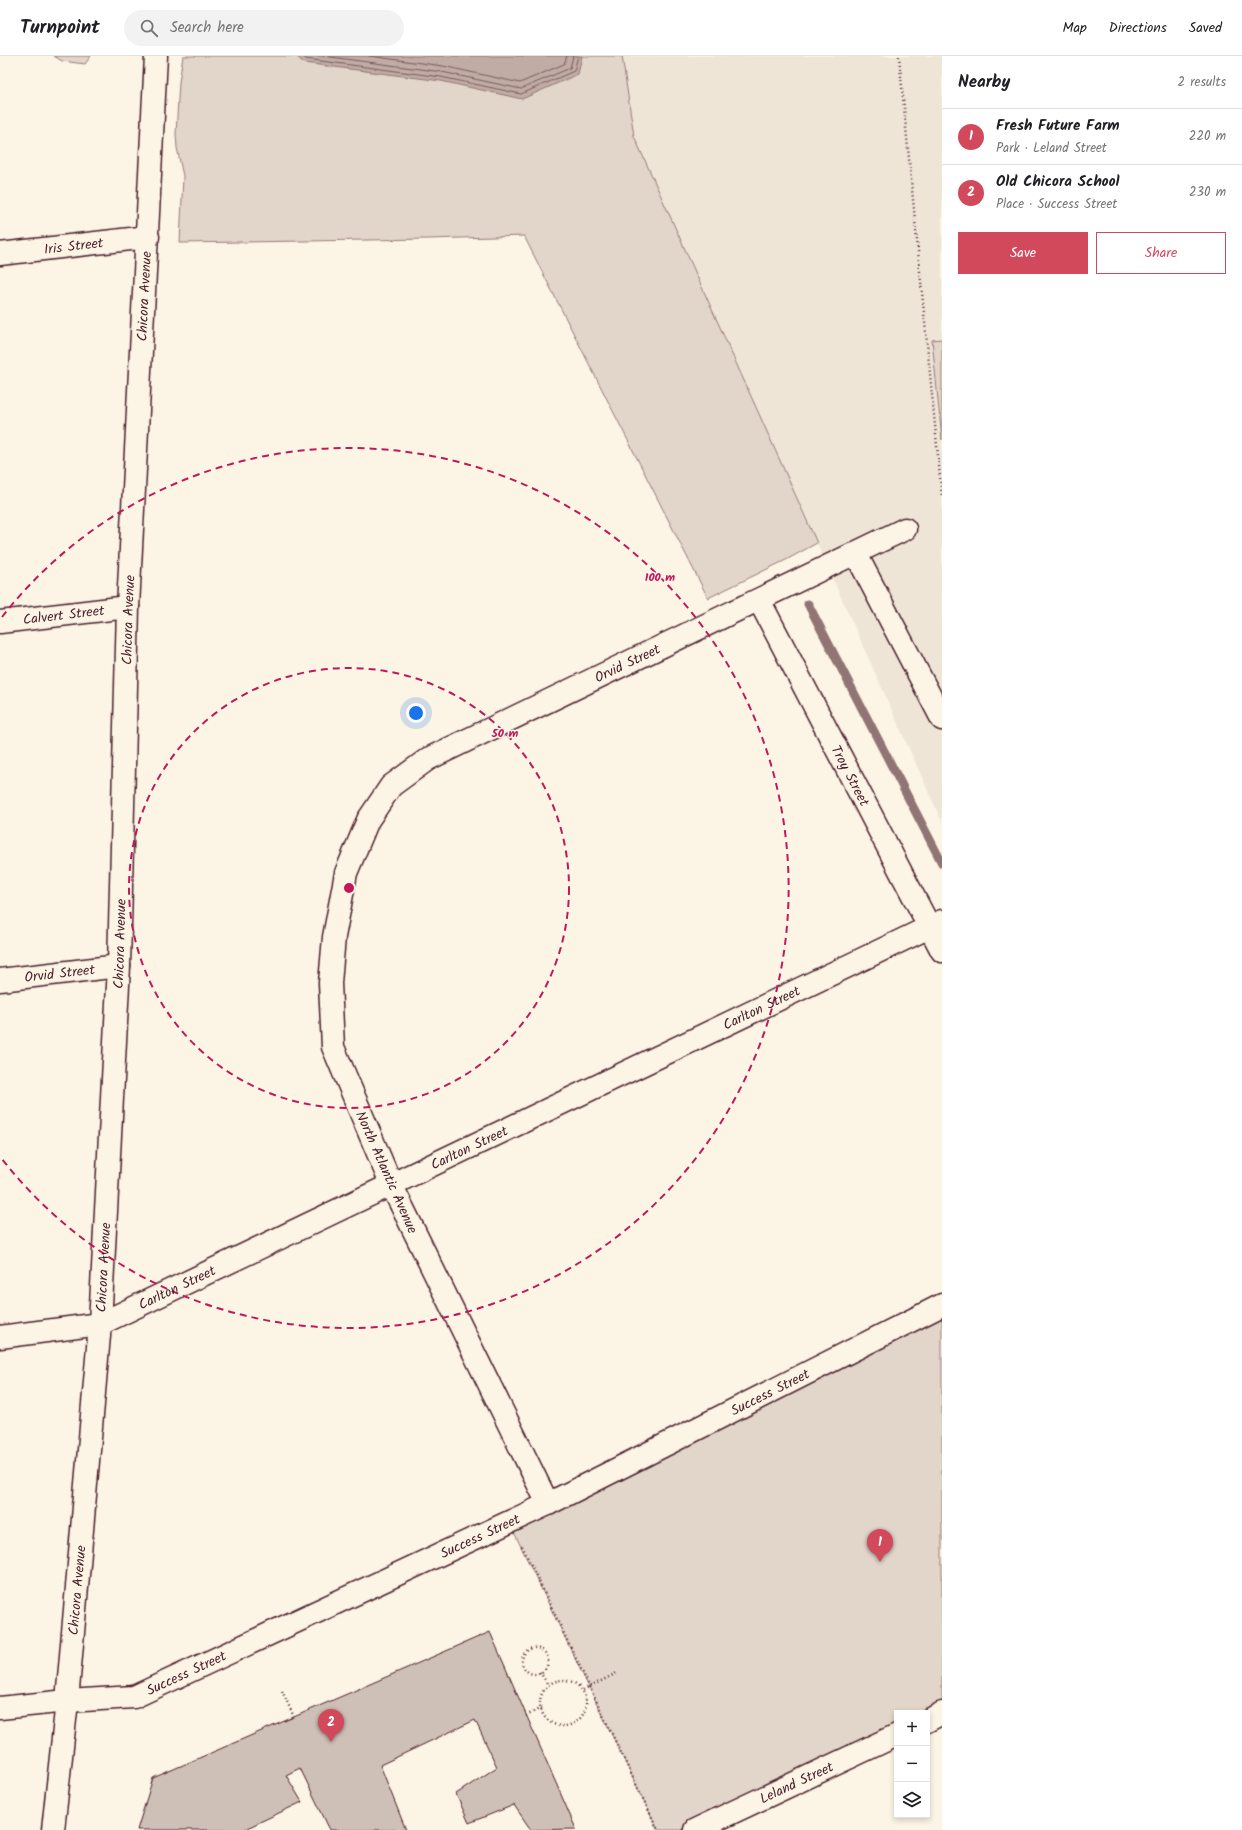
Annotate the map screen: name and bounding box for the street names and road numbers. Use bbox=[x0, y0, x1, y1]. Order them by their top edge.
street label: Iris Street bbox=[43, 232, 105, 261]
street label: Chicora Avenue bbox=[132, 250, 158, 342]
street label: Chicora Avenue bbox=[117, 574, 142, 665]
street label: Calvert Street bbox=[22, 600, 106, 631]
street label: Orvid Street bbox=[591, 638, 665, 689]
street label: Troy Street bbox=[825, 742, 875, 811]
street label: Chicora Avenue bbox=[108, 898, 133, 989]
street label: Orvid Street bbox=[23, 959, 97, 989]
street label: Carlton Street bbox=[719, 980, 805, 1036]
street label: North Atlantic Avenue bbox=[349, 1108, 423, 1238]
street label: Carlton Street bbox=[427, 1120, 512, 1176]
street label: Chicora Avenue bbox=[91, 1221, 117, 1313]
street label: Carlton Street bbox=[135, 1260, 220, 1316]
street label: Success Street bbox=[727, 1363, 814, 1422]
street label: Success Street bbox=[437, 1508, 524, 1565]
street label: Chicora Avenue bbox=[63, 1544, 93, 1636]
street label: Success Street bbox=[143, 1645, 231, 1702]
street label: Leland Street bbox=[756, 1756, 838, 1810]

